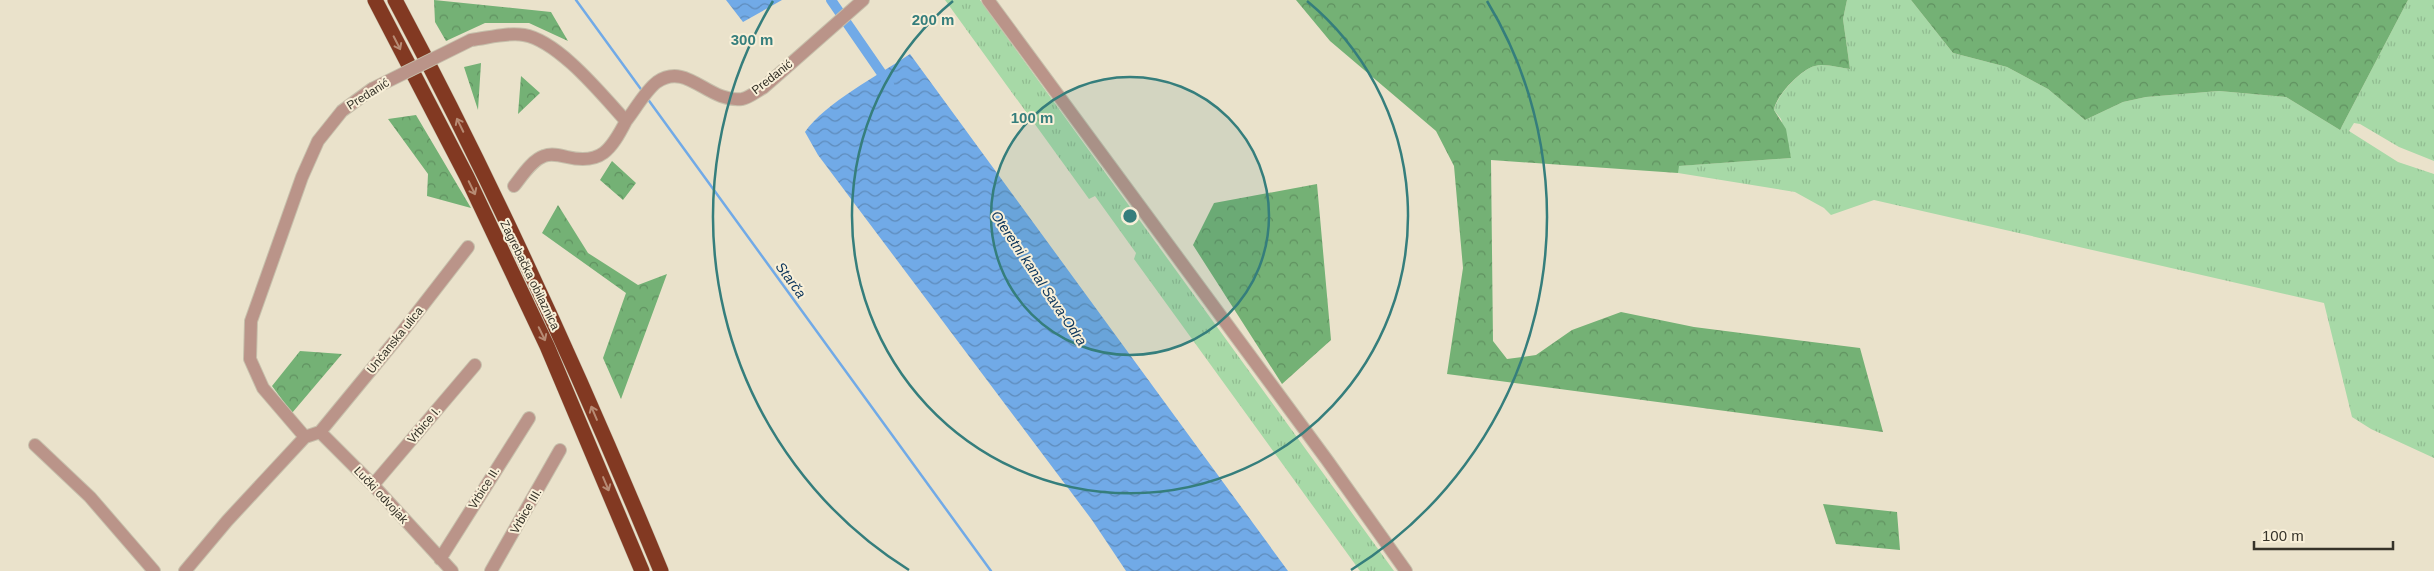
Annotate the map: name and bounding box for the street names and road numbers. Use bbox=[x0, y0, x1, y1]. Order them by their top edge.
street label: Predanić bbox=[749, 57, 795, 97]
street label: Predanić bbox=[344, 76, 392, 112]
street label: Zagrebačka obilaznica bbox=[497, 218, 563, 332]
street label: Unčanska ulica bbox=[364, 304, 426, 376]
street label: Vrbice I. bbox=[405, 404, 443, 446]
street label: Lučki odvojak bbox=[351, 464, 412, 527]
street label: Vrbice II. bbox=[466, 464, 502, 512]
street label: Vrbice III. bbox=[507, 486, 545, 536]

